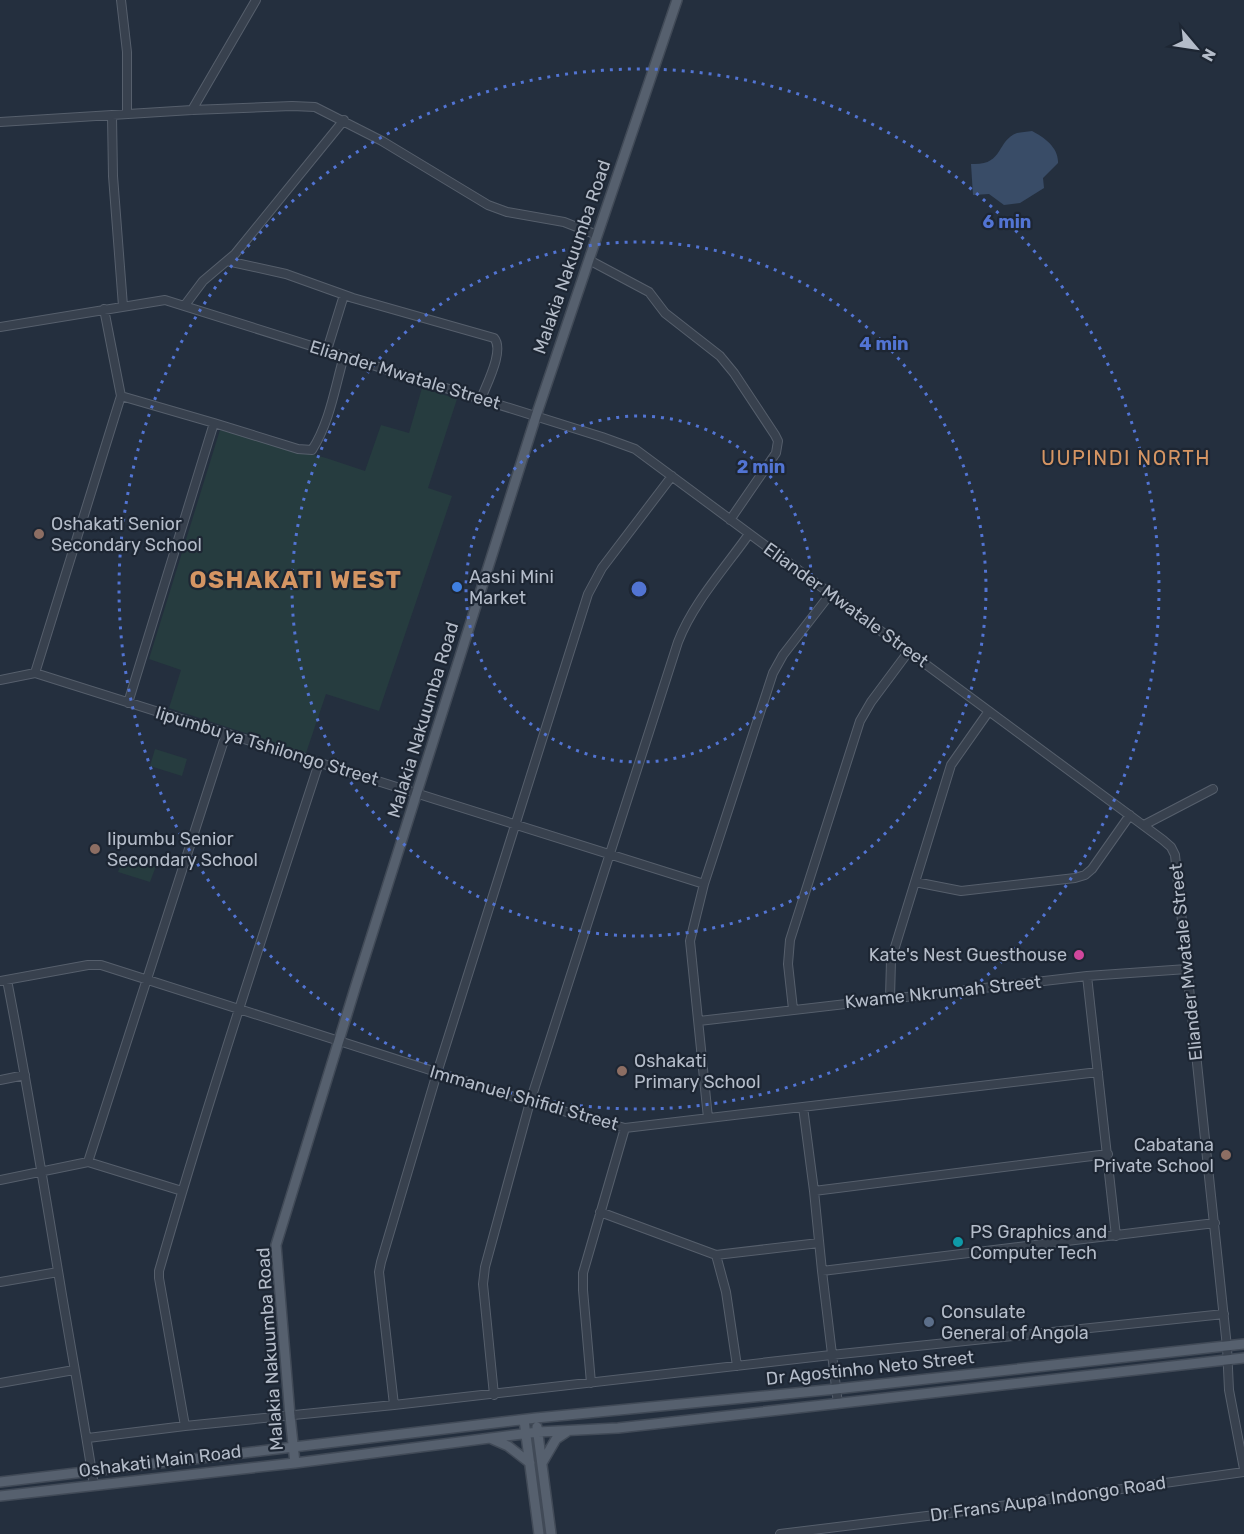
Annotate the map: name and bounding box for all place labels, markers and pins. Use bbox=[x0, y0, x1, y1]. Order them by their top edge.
place label: Oshakati Senior Secondary School bbox=[51, 513, 202, 556]
marker: Oshakati Senior Secondary School bbox=[32, 527, 46, 541]
place label: Aashi Mini Market bbox=[469, 566, 554, 609]
centre of rings bbox=[629, 579, 649, 599]
marker: Aashi Mini Market bbox=[450, 580, 464, 594]
place label: Iipumbu Senior Secondary School bbox=[107, 828, 258, 871]
marker: Iipumbu Senior Secondary School bbox=[88, 842, 102, 856]
place label: Kate's Nest Guesthouse bbox=[869, 944, 1067, 966]
marker: Kate's Nest Guesthouse bbox=[1072, 948, 1086, 962]
place label: Oshakati Primary School bbox=[634, 1050, 761, 1093]
marker: Oshakati Primary School bbox=[615, 1064, 629, 1078]
place label: Cabatana Private School bbox=[1093, 1134, 1214, 1177]
marker: Cabatana Private School bbox=[1219, 1148, 1233, 1162]
place label: PS Graphics and Computer Tech bbox=[970, 1221, 1107, 1264]
marker: PS Graphics and Computer Tech bbox=[951, 1235, 965, 1249]
place label: Consulate General of Angola bbox=[941, 1301, 1089, 1344]
marker: Consulate General of Angola bbox=[922, 1315, 936, 1329]

